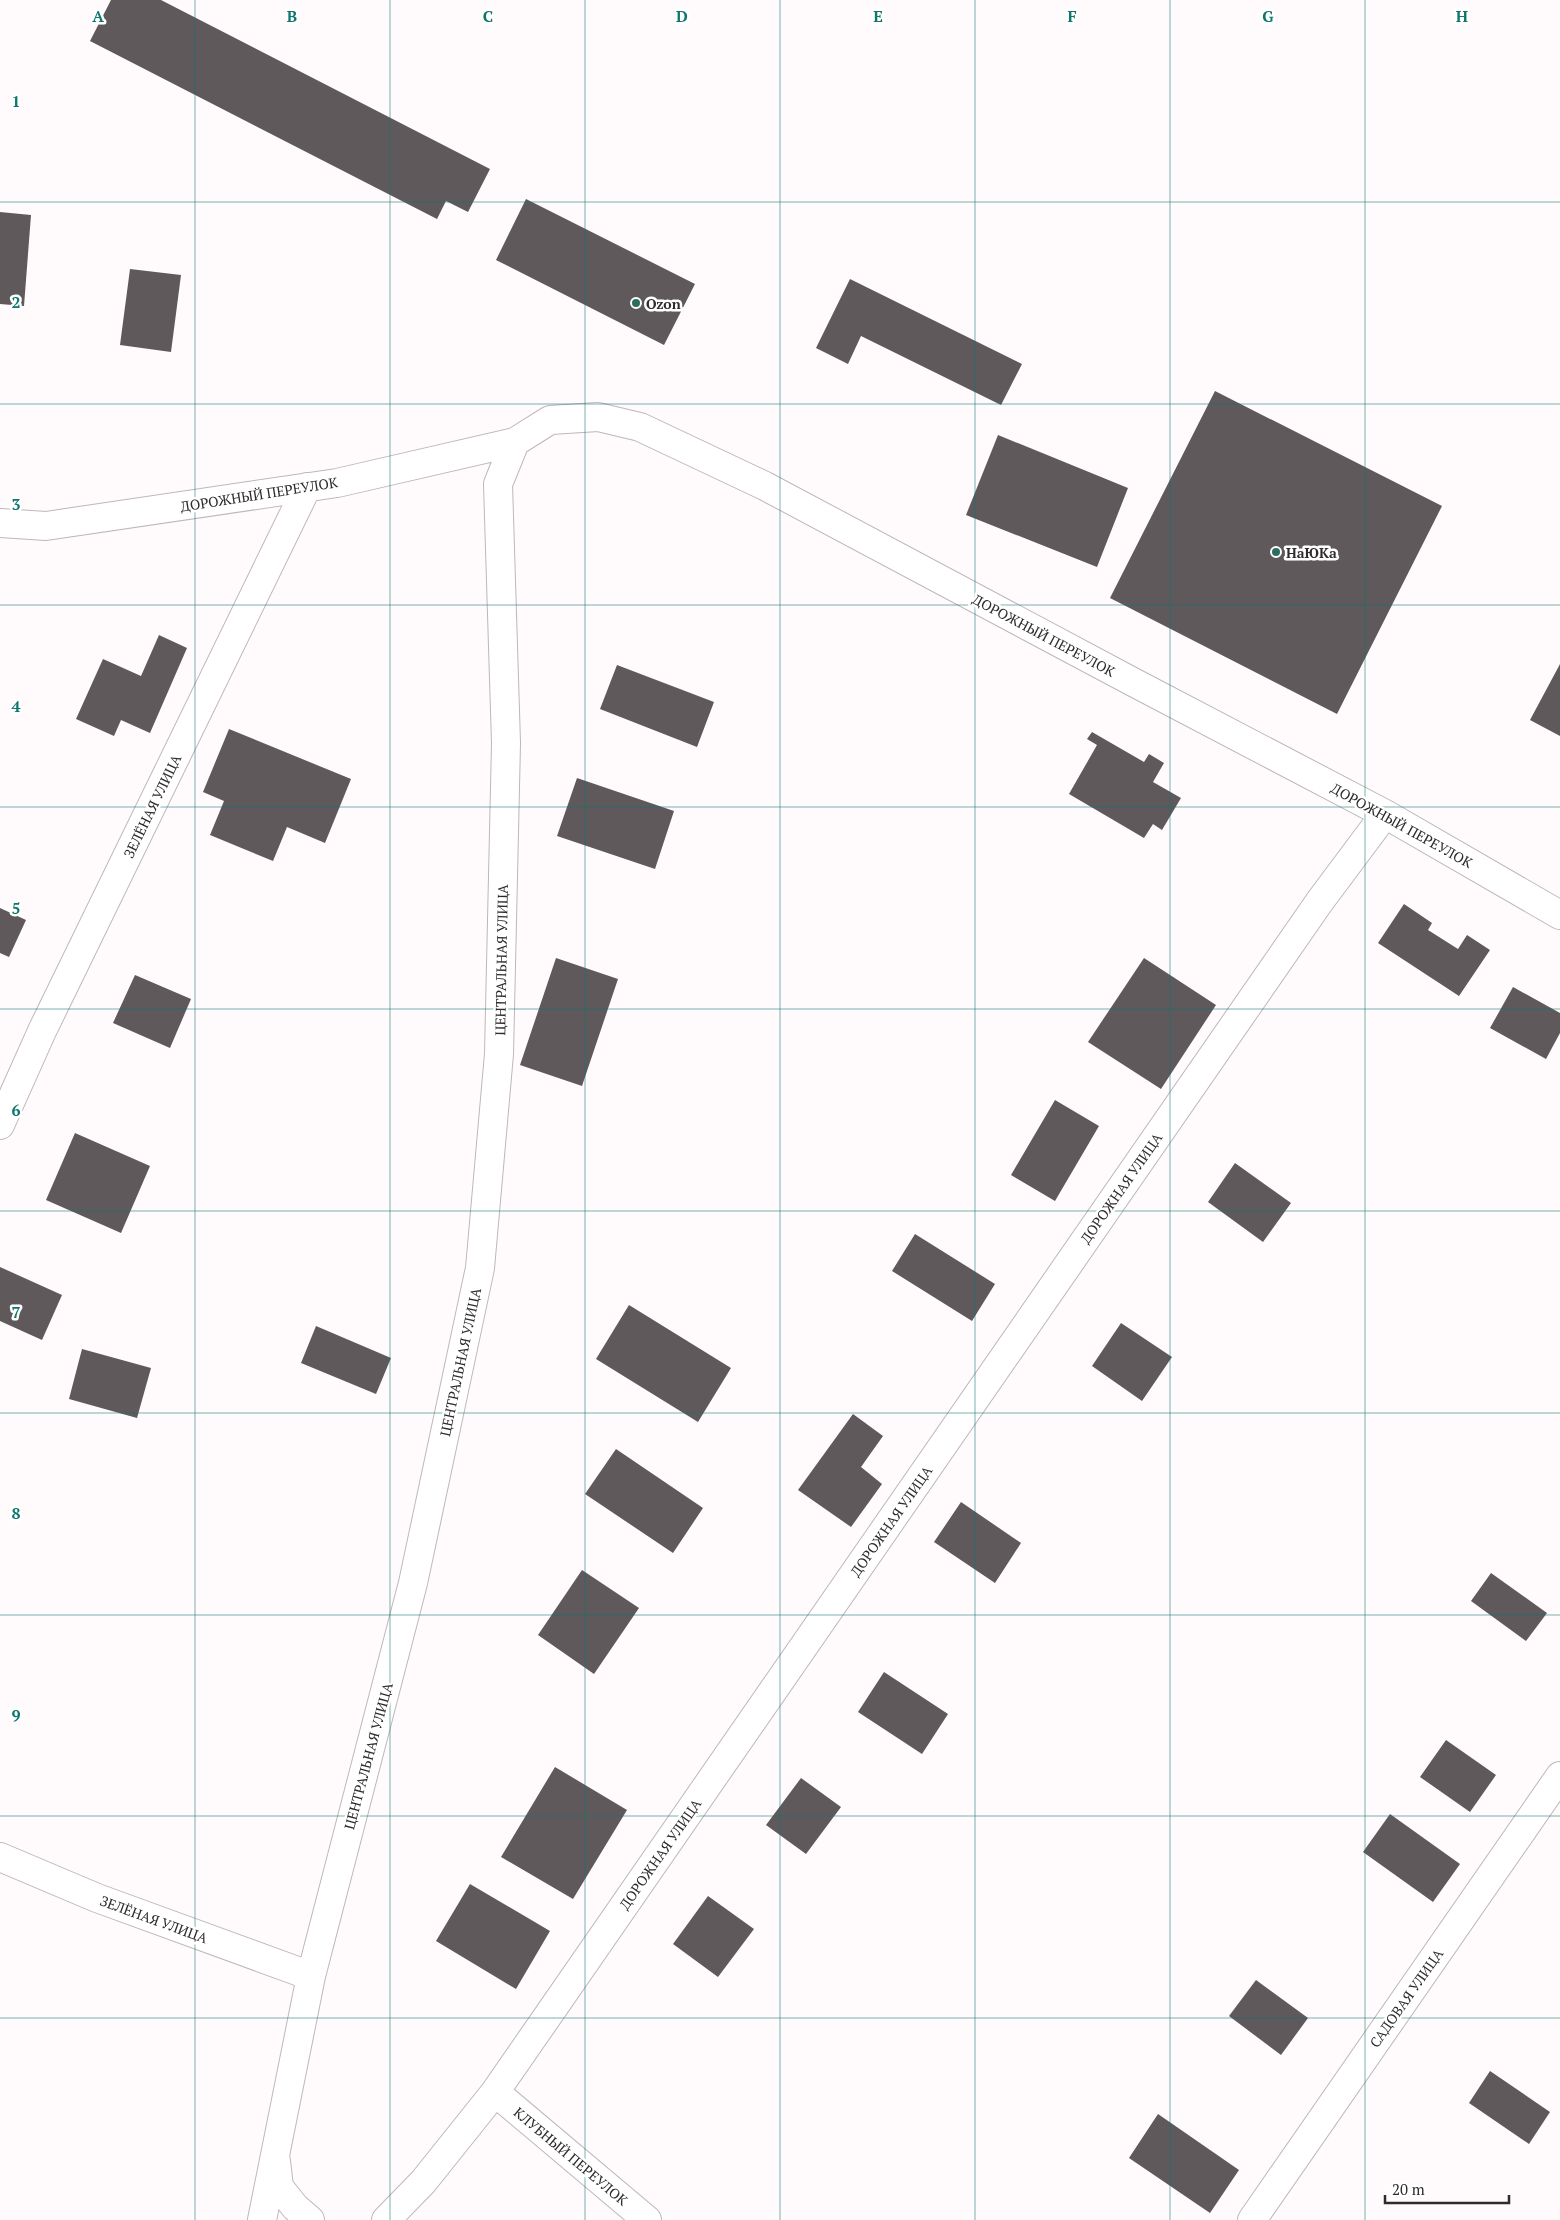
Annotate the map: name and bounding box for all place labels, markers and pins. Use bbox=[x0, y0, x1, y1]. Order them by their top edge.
place label: Ozon bbox=[646, 294, 681, 313]
marker: Ozon bbox=[630, 297, 642, 309]
place label: НаЮКа bbox=[1286, 543, 1337, 562]
marker: НаЮКа bbox=[1270, 546, 1282, 558]

